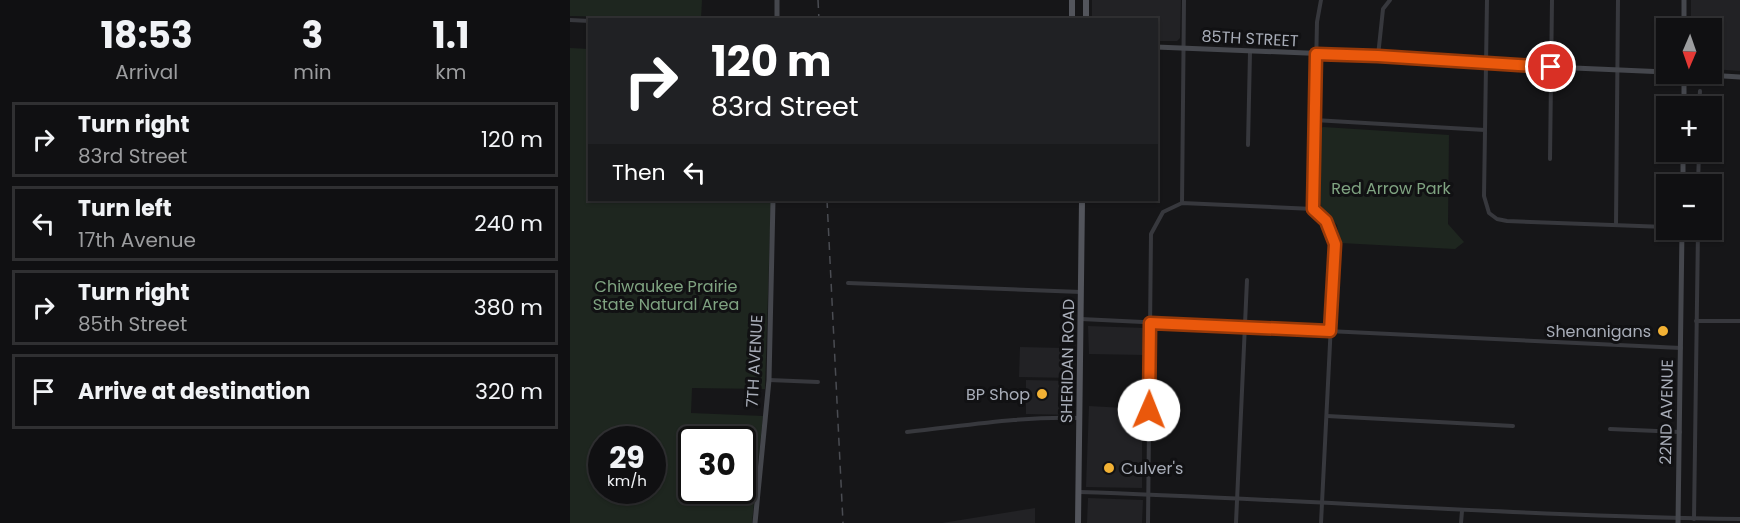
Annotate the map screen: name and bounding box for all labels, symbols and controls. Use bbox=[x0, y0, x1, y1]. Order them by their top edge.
text: 18:53 bbox=[101, 10, 193, 61]
text: 3 bbox=[302, 10, 323, 61]
text: 1.1 bbox=[432, 10, 469, 61]
north arrow bbox=[1656, 18, 1722, 84]
map controls bbox=[1656, 18, 1722, 240]
street label: 85TH STREET bbox=[1201, 24, 1299, 53]
text: 120 m bbox=[711, 32, 832, 91]
pin bbox=[1525, 41, 1576, 92]
icon: right bbox=[612, 42, 690, 120]
icon: arrive bbox=[1534, 50, 1567, 83]
text: Arrival bbox=[115, 58, 178, 86]
text: min bbox=[293, 58, 332, 86]
text: km bbox=[435, 58, 466, 86]
text: 83rd Street bbox=[711, 88, 859, 125]
button: + bbox=[1656, 96, 1722, 162]
text: Turn right bbox=[78, 109, 189, 140]
icon: right bbox=[27, 123, 60, 156]
text: 120 m bbox=[481, 124, 543, 155]
text: 83rd Street bbox=[78, 142, 187, 170]
icon: left bbox=[678, 156, 711, 189]
text: Then bbox=[612, 157, 666, 188]
button: − bbox=[1656, 174, 1722, 240]
park label: Red Arrow Park bbox=[1331, 177, 1451, 200]
text: Turn left bbox=[78, 193, 172, 224]
icon: left bbox=[27, 207, 60, 240]
text: 240 m bbox=[474, 208, 543, 239]
text: 17th Avenue bbox=[78, 226, 196, 254]
park label: Chiwaukee Prairie State Natural Area bbox=[593, 275, 739, 316]
text: Turn right bbox=[78, 277, 189, 308]
icon: right bbox=[27, 291, 60, 324]
text: 380 m bbox=[474, 292, 543, 323]
street label: SHERIDAN ROAD bbox=[1055, 299, 1080, 423]
text: 85th Street bbox=[78, 310, 187, 338]
street label: 7TH AVENUE bbox=[741, 314, 768, 408]
place label: Shenanigans bbox=[1546, 320, 1651, 343]
marker: Shenanigans bbox=[1656, 324, 1670, 338]
street label: 22ND AVENUE bbox=[1654, 359, 1679, 465]
icon: arrive bbox=[27, 375, 60, 408]
text: Arrive at destination bbox=[78, 376, 310, 407]
text: 320 m bbox=[475, 376, 543, 407]
position arrow bbox=[1117, 378, 1181, 442]
place label: BP Shop bbox=[966, 383, 1030, 406]
marker: BP Shop bbox=[1035, 387, 1049, 401]
speed limit sign: 30 bbox=[678, 426, 756, 504]
text: 29 bbox=[609, 436, 645, 479]
place label: Culver's bbox=[1121, 457, 1183, 480]
marker: Culver's bbox=[1102, 461, 1116, 475]
text: km/h bbox=[607, 470, 647, 491]

